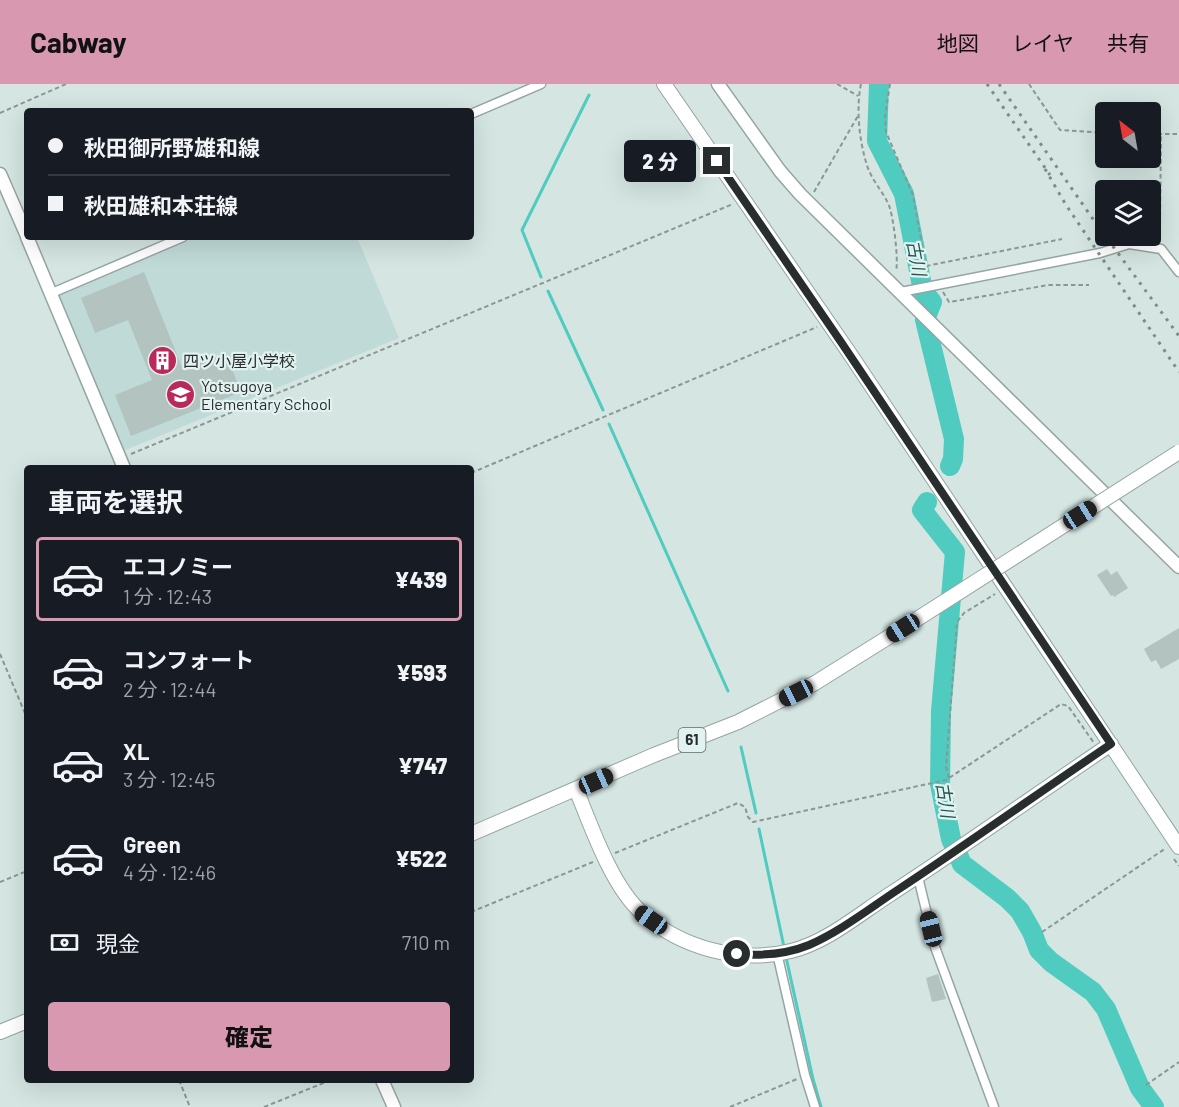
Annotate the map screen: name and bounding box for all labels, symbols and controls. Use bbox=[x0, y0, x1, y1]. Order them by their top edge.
text: Cabway bbox=[30, 25, 127, 59]
text: 地図 bbox=[937, 30, 979, 55]
text: レイヤ bbox=[1012, 30, 1074, 55]
text: 共有 bbox=[1107, 30, 1149, 55]
north arrow bbox=[1095, 102, 1161, 168]
map controls bbox=[1095, 102, 1161, 246]
text: 秋田御所野雄和線 bbox=[84, 134, 260, 160]
callout: 2 分 bbox=[624, 140, 696, 182]
route end bbox=[703, 147, 730, 174]
text: 2 分 bbox=[642, 149, 678, 173]
button: layers bbox=[1095, 180, 1161, 246]
text: 秋田雄和本荘線 bbox=[84, 192, 238, 218]
water label: 古川 bbox=[903, 238, 932, 280]
building icon: 四ツ小屋小学校 bbox=[146, 345, 178, 377]
place label: 四ツ小屋小学校 bbox=[183, 351, 295, 370]
place label: Yotsugoya Elementary School bbox=[201, 376, 331, 413]
school or university icon: Yotsugoya Elementary School bbox=[164, 379, 196, 411]
text: 車両を選択 bbox=[48, 485, 183, 517]
car bbox=[1060, 498, 1100, 532]
icon: car bbox=[51, 552, 105, 606]
text: エコノミー bbox=[123, 553, 233, 579]
text: ¥439 bbox=[394, 566, 447, 592]
text: 1 分 · 12:43 bbox=[123, 584, 212, 608]
car bbox=[883, 611, 923, 645]
icon: car bbox=[51, 645, 105, 699]
text: コンフォート bbox=[123, 646, 254, 672]
text: ¥593 bbox=[396, 659, 447, 685]
text: 2 分 · 12:44 bbox=[123, 677, 216, 701]
car bbox=[776, 677, 816, 709]
road number: 61 bbox=[678, 728, 706, 752]
icon: car bbox=[51, 738, 105, 792]
text: XL bbox=[123, 738, 149, 764]
text: ¥747 bbox=[398, 752, 447, 778]
car bbox=[576, 765, 616, 797]
text: 3 分 · 12:45 bbox=[123, 767, 215, 791]
water label: 古川 bbox=[932, 780, 960, 821]
icon: car bbox=[51, 831, 105, 885]
text: Green bbox=[123, 831, 181, 857]
text: ¥522 bbox=[395, 845, 447, 871]
text: 4 分 · 12:46 bbox=[123, 860, 216, 884]
car bbox=[631, 902, 671, 938]
car bbox=[918, 909, 944, 949]
icon: cash bbox=[48, 926, 81, 959]
text: 現金 bbox=[96, 930, 140, 956]
text: 710 m bbox=[402, 930, 450, 954]
route start bbox=[723, 940, 750, 967]
button: 確定 bbox=[48, 1002, 450, 1071]

